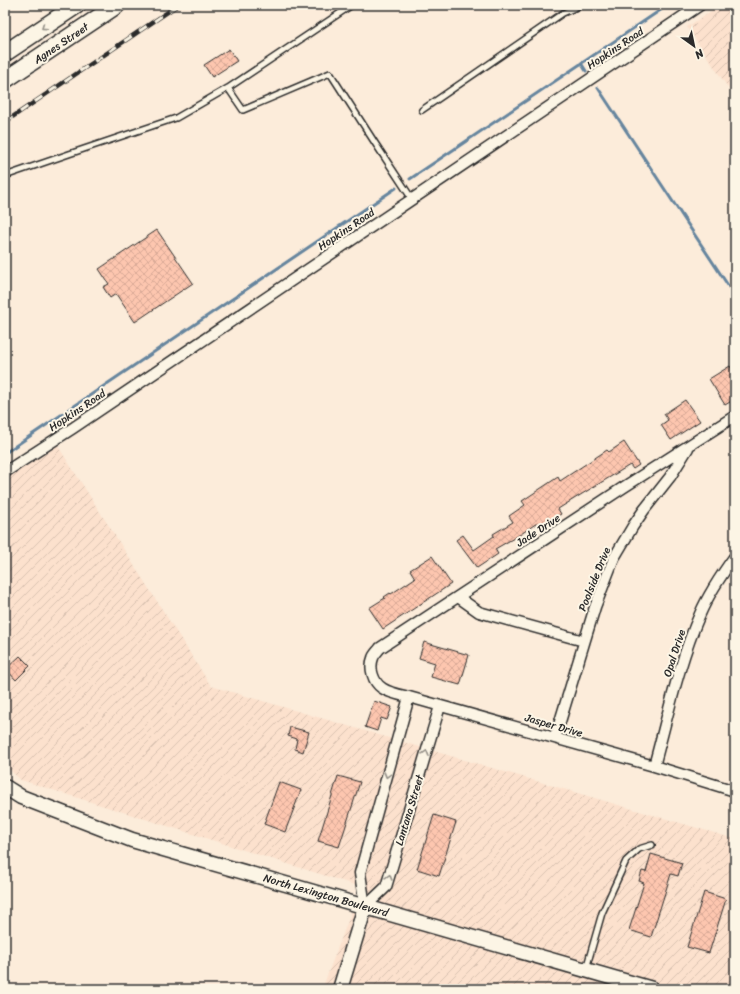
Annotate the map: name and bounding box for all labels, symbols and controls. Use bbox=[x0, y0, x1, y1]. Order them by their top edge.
street label: Agnes Street bbox=[29, 18, 93, 70]
one-way arrow bbox=[42, 22, 49, 29]
street label: Hopkins Road bbox=[583, 22, 649, 75]
north arrow bbox=[674, 26, 714, 66]
text: N bbox=[690, 43, 708, 64]
street label: Hopkins Road bbox=[314, 203, 380, 256]
street label: Hopkins Road bbox=[45, 384, 111, 437]
street label: Jade Drive bbox=[511, 509, 565, 553]
street label: Poolside Drive bbox=[573, 543, 616, 614]
street label: Opal Drive bbox=[658, 626, 691, 679]
street label: Jasper Drive bbox=[522, 708, 585, 743]
one-way arrow bbox=[421, 750, 430, 757]
one-way arrow bbox=[383, 772, 392, 779]
street label: Lantana Street bbox=[390, 772, 429, 848]
street label: North Lexington Boulevard bbox=[261, 869, 392, 923]
one-way arrow bbox=[384, 874, 393, 881]

